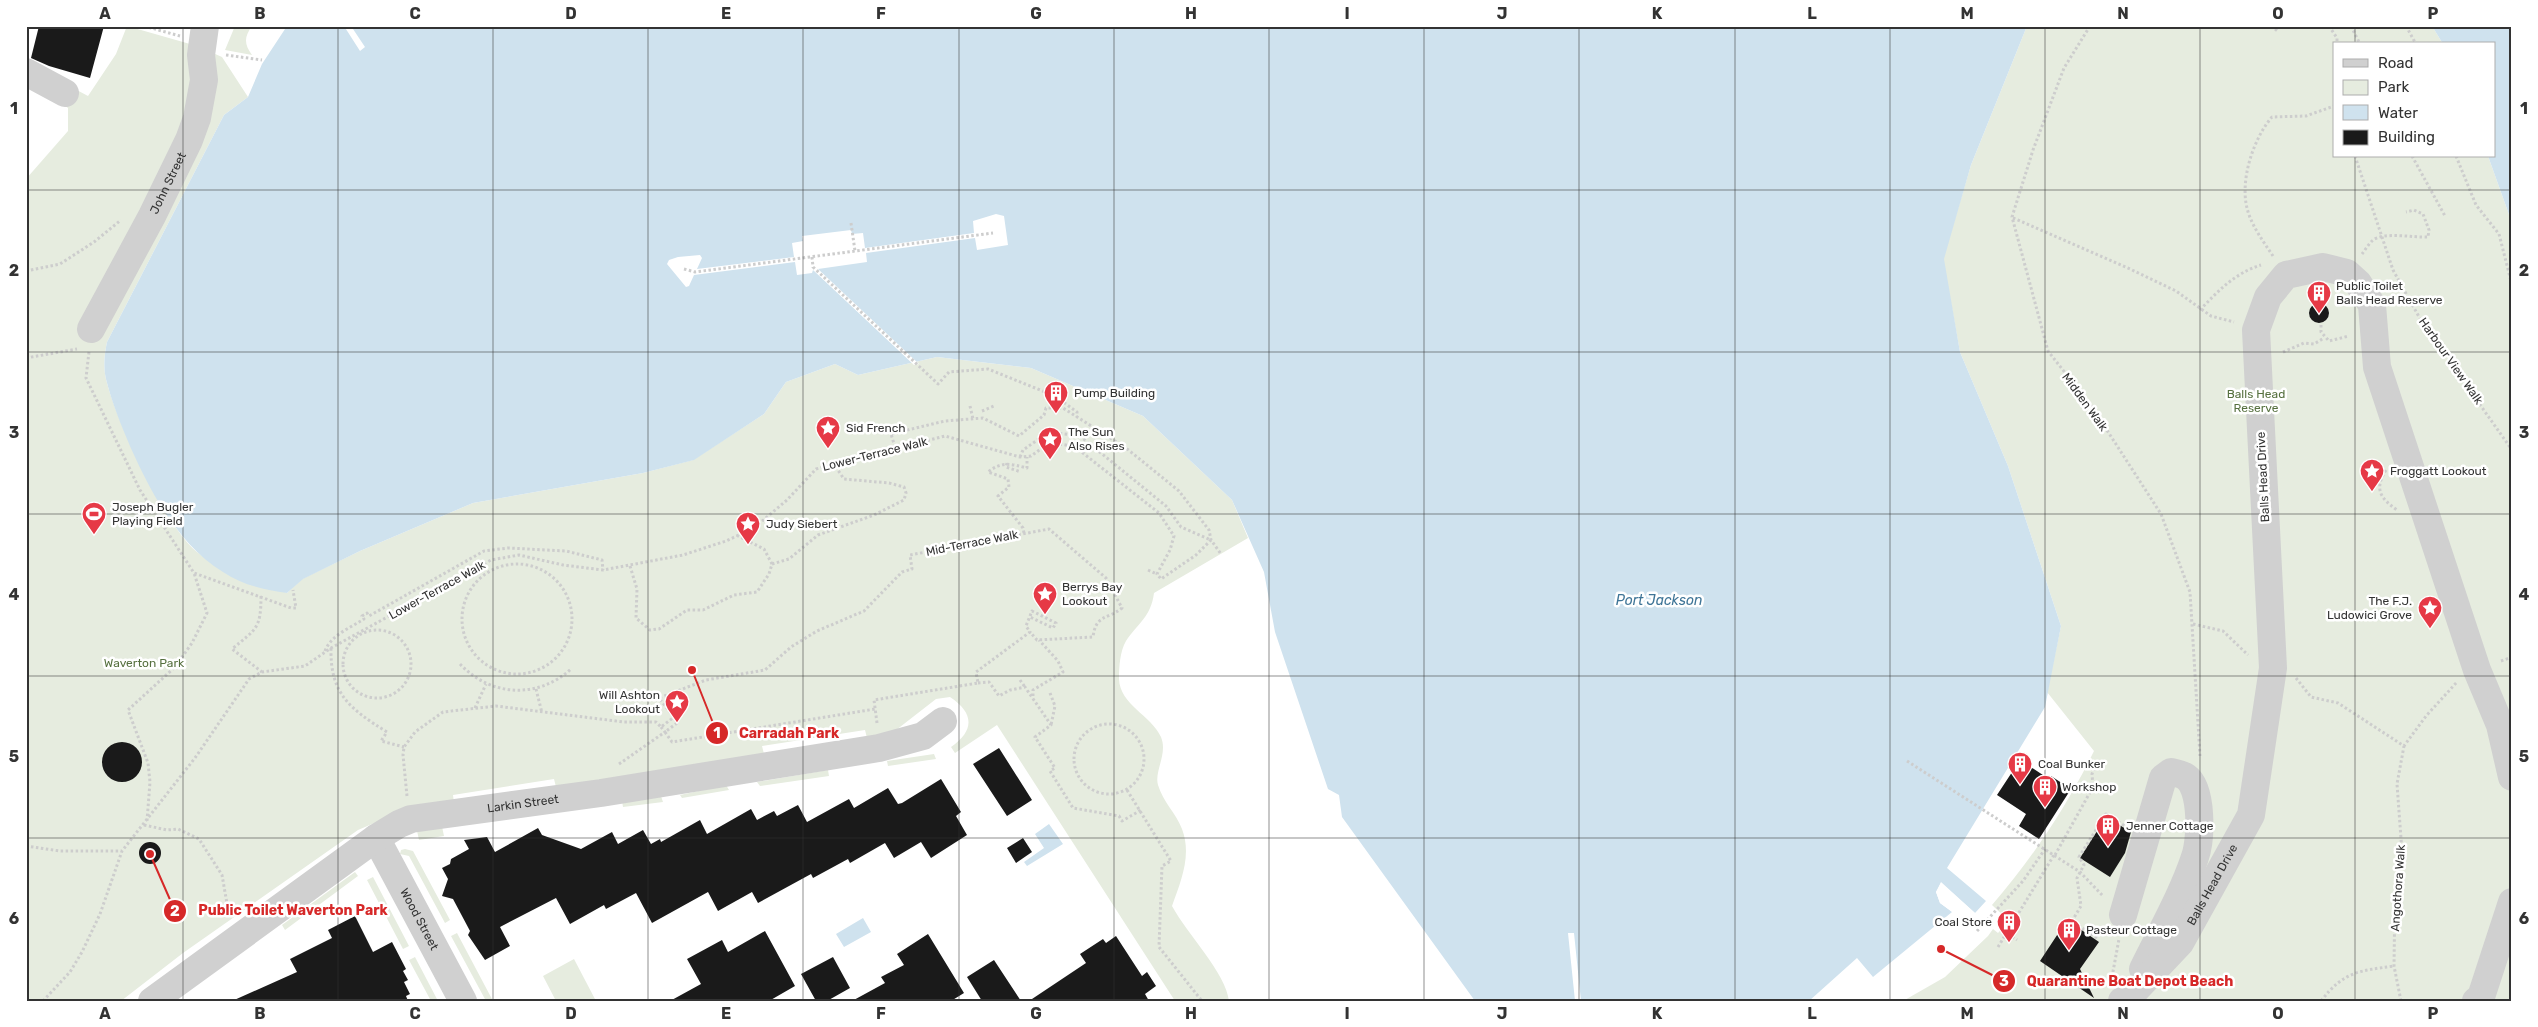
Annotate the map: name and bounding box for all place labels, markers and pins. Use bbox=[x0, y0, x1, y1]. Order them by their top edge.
place label: Public Toilet Balls Head Reserve bbox=[2336, 279, 2443, 307]
building icon: Public Toilet Balls Head Reserve bbox=[2306, 280, 2332, 314]
building icon: Pump Building bbox=[1043, 380, 1069, 414]
place label: Pump Building bbox=[1074, 386, 1155, 400]
place icon: Sid French bbox=[815, 415, 841, 449]
place label: Sid French bbox=[846, 421, 906, 435]
place label: The Sun Also Rises bbox=[1068, 425, 1125, 453]
place icon: The Sun Also Rises bbox=[1037, 426, 1063, 460]
place icon: Froggatt Lookout bbox=[2359, 458, 2385, 492]
place label: Froggatt Lookout bbox=[2390, 464, 2487, 478]
place label: Joseph Bugler Playing Field bbox=[112, 500, 194, 528]
sports icon: Joseph Bugler Playing Field bbox=[81, 501, 107, 535]
place icon: Judy Siebert bbox=[735, 511, 761, 545]
place label: Judy Siebert bbox=[766, 517, 838, 531]
place label: Berrys Bay Lookout bbox=[1062, 580, 1123, 608]
place icon: Berrys Bay Lookout bbox=[1032, 581, 1058, 615]
place label: The F.J. Ludowici Grove bbox=[2327, 594, 2412, 622]
place icon: The F.J. Ludowici Grove bbox=[2417, 595, 2443, 629]
place label: Will Ashton Lookout bbox=[599, 688, 660, 716]
place icon: Will Ashton Lookout bbox=[664, 689, 690, 723]
callout: Carradah Park bbox=[704, 718, 850, 747]
building icon: Coal Bunker bbox=[2007, 751, 2033, 785]
place label: Coal Bunker bbox=[2038, 757, 2105, 771]
building icon: Workshop bbox=[2032, 774, 2058, 808]
place label: Workshop bbox=[2062, 780, 2116, 794]
building icon: Jenner Cottage bbox=[2095, 813, 2121, 847]
place label: Jenner Cottage bbox=[2126, 819, 2214, 833]
callout: Public Toilet Waverton Park bbox=[163, 896, 398, 925]
building icon: Coal Store bbox=[1996, 909, 2022, 943]
place label: Coal Store bbox=[1934, 915, 1992, 929]
building icon: Pasteur Cottage bbox=[2056, 917, 2082, 951]
place label: Pasteur Cottage bbox=[2086, 923, 2177, 937]
callout: Quarantine Boat Depot Beach bbox=[1991, 966, 2243, 995]

